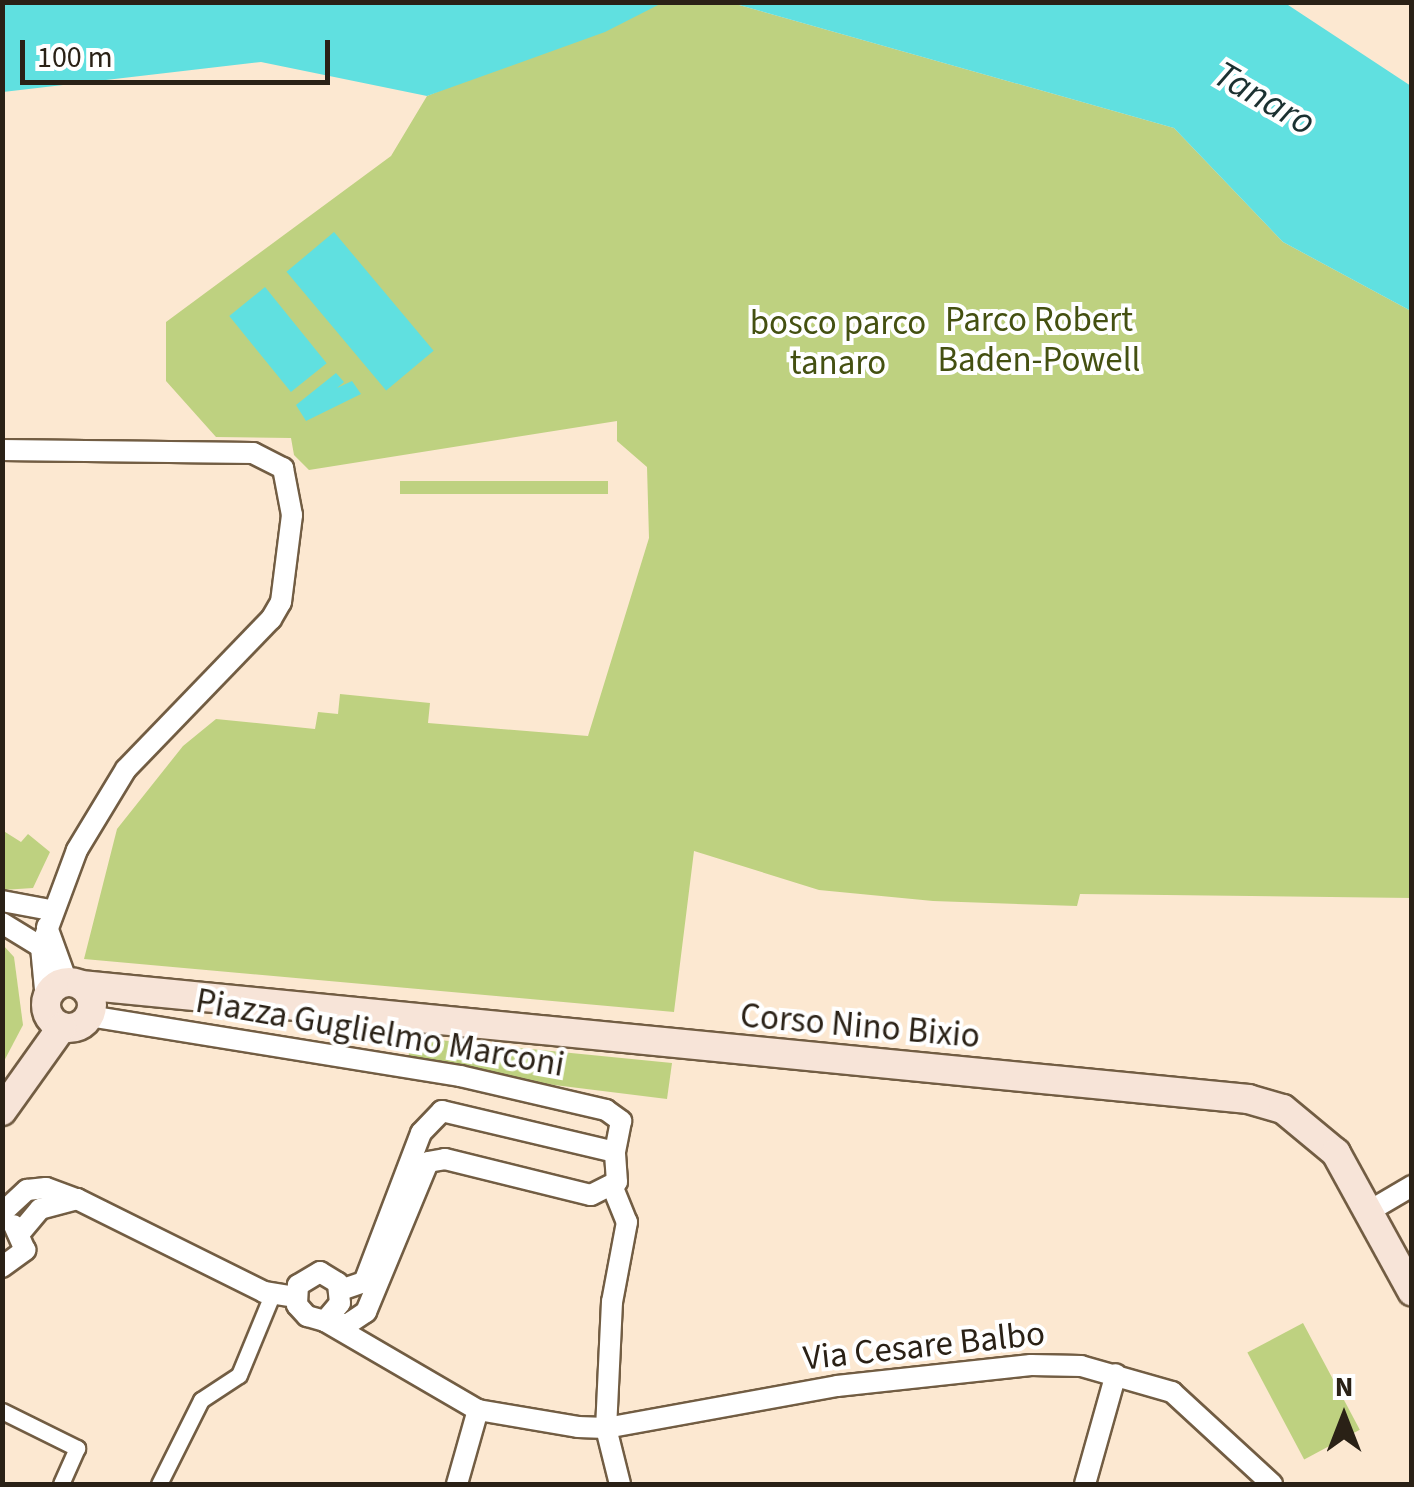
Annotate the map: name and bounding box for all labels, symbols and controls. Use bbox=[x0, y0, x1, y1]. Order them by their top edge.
scale bar bbox=[25, 20, 335, 82]
text: 100 m bbox=[37, 36, 113, 79]
water label: Tanaro bbox=[1205, 52, 1323, 146]
park label: Parco Robert Baden-Powell bbox=[937, 299, 1141, 381]
park label: bosco parco tanaro bbox=[750, 302, 926, 384]
street label: Piazza Guglielmo Marconi bbox=[192, 980, 568, 1086]
street label: Corso Nino Bixio bbox=[738, 995, 982, 1057]
street label: Via Cesare Balbo bbox=[801, 1312, 1047, 1380]
north arrow bbox=[1294, 1367, 1394, 1467]
text: N bbox=[1335, 1367, 1353, 1407]

